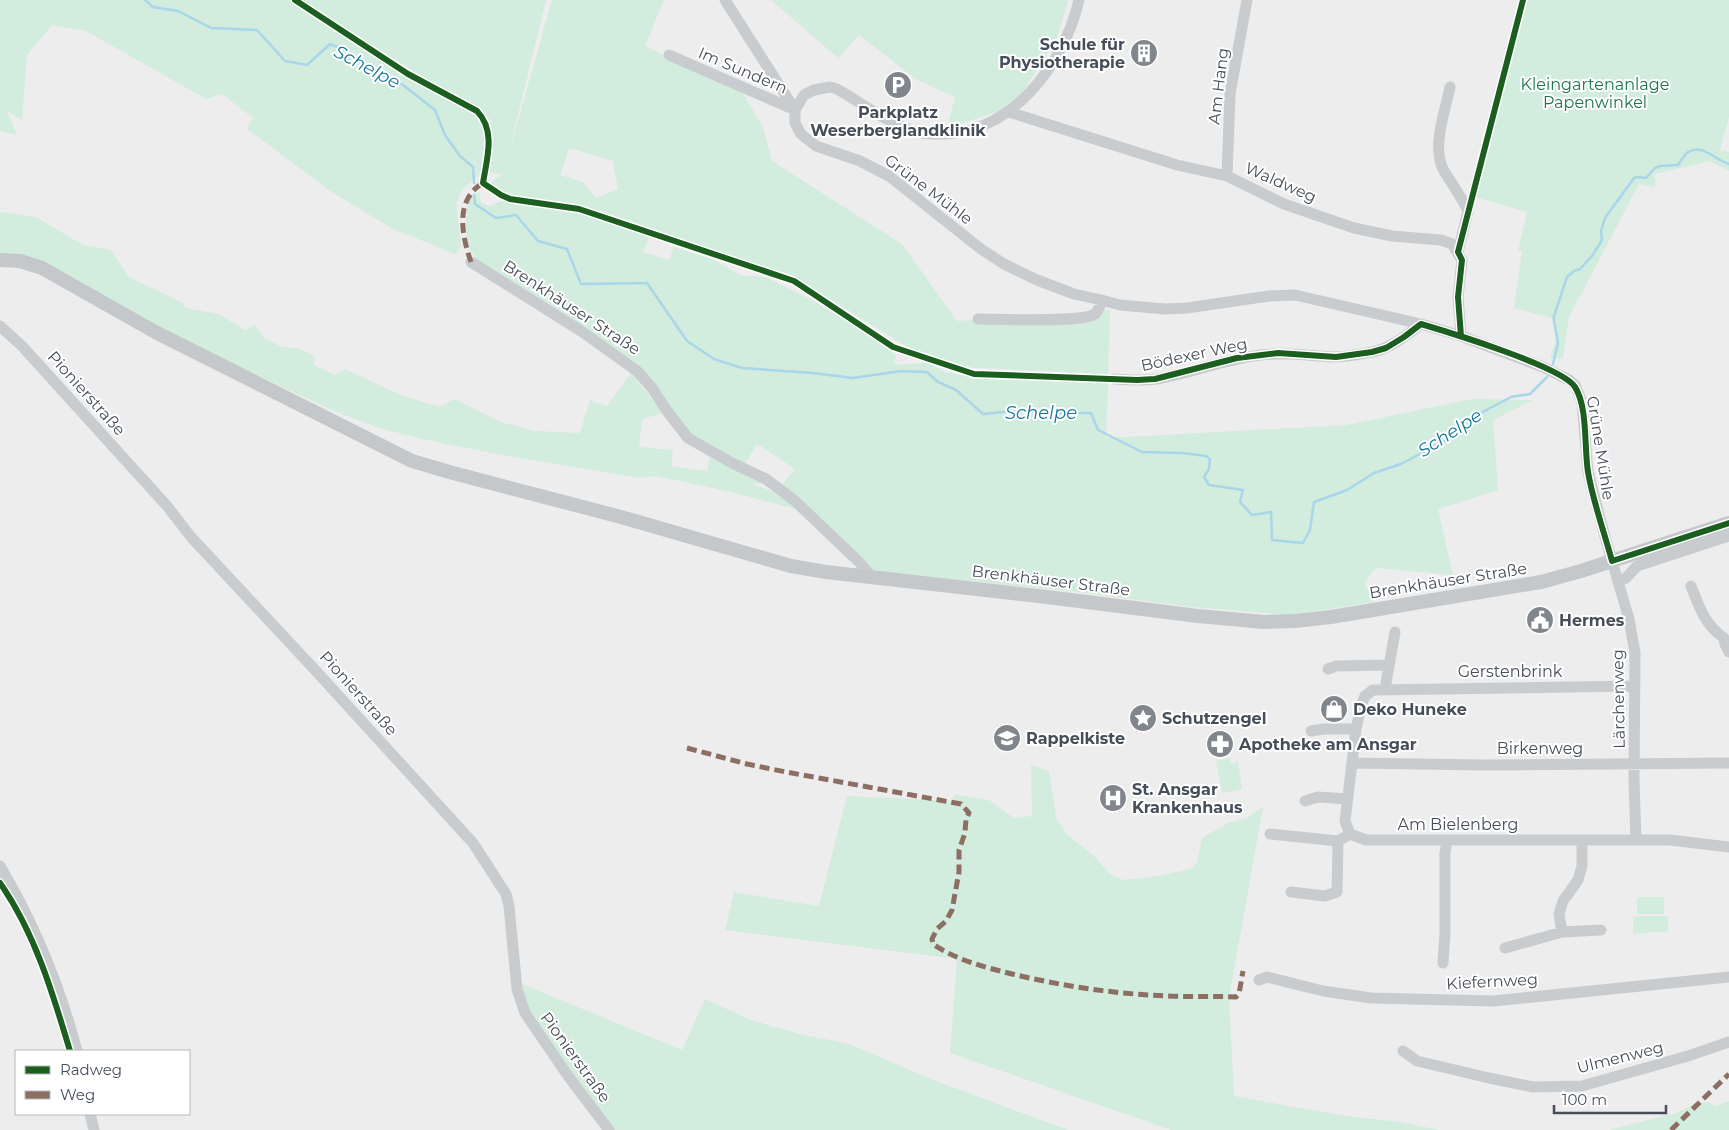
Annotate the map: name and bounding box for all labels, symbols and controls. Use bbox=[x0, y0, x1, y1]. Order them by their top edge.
place label: Schule für Physiotherapie bbox=[999, 35, 1125, 72]
building icon: Schule für Physiotherapie bbox=[1129, 38, 1159, 68]
water label: Schelpe bbox=[330, 40, 404, 94]
street label: Im Sundern bbox=[695, 43, 790, 98]
street label: Am Hang bbox=[1204, 47, 1233, 125]
parking icon: Parkplatz Weserberglandklinik bbox=[883, 70, 913, 100]
park label: Kleingartenanlage Papenwinkel bbox=[1521, 75, 1669, 112]
place label: Parkplatz Weserberglandklinik bbox=[810, 103, 986, 140]
street label: Grüne Mühle bbox=[881, 150, 976, 229]
street label: Waldweg bbox=[1242, 158, 1319, 207]
street label: Brenkhäuser Straße bbox=[500, 256, 644, 359]
street label: Bödexer Weg bbox=[1139, 334, 1249, 375]
street label: Pionierstraße bbox=[44, 347, 129, 439]
street label: Grüne Mühle bbox=[1583, 395, 1618, 501]
water label: Schelpe bbox=[1005, 402, 1077, 424]
water label: Schelpe bbox=[1414, 404, 1486, 462]
street label: Brenkhäuser Straße bbox=[1368, 559, 1528, 602]
street label: Brenkhäuser Straße bbox=[971, 561, 1131, 600]
public building icon: Hermes bbox=[1525, 605, 1555, 635]
place label: Hermes bbox=[1559, 611, 1625, 630]
street label: Pionierstraße bbox=[316, 647, 401, 739]
street label: Lärchenweg bbox=[1608, 649, 1629, 749]
street label: Gerstenbrink bbox=[1458, 662, 1563, 681]
shop icon: Deko Huneke bbox=[1319, 694, 1349, 724]
place label: Deko Huneke bbox=[1353, 700, 1467, 719]
place icon: Schutzengel bbox=[1128, 703, 1158, 733]
place label: Schutzengel bbox=[1162, 709, 1267, 728]
school or university icon: Rappelkiste bbox=[992, 723, 1022, 753]
place label: Rappelkiste bbox=[1026, 729, 1125, 748]
pharmacy icon: Apotheke am Ansgar bbox=[1205, 729, 1235, 759]
place label: Apotheke am Ansgar bbox=[1238, 735, 1417, 754]
street label: Birkenweg bbox=[1497, 739, 1583, 758]
place label: St. Ansgar Krankenhaus bbox=[1132, 780, 1243, 817]
hospital icon: St. Ansgar Krankenhaus bbox=[1098, 783, 1128, 813]
street label: Am Bielenberg bbox=[1397, 815, 1519, 834]
street label: Kiefernweg bbox=[1446, 970, 1538, 993]
street label: Pionierstraße bbox=[537, 1008, 615, 1106]
street label: Ulmenweg bbox=[1575, 1038, 1665, 1077]
legend bbox=[15, 1050, 190, 1115]
text: Radweg bbox=[60, 1060, 122, 1079]
scale bar bbox=[1554, 1082, 1666, 1114]
text: Weg bbox=[60, 1085, 95, 1104]
text: 100 m bbox=[1562, 1090, 1607, 1109]

